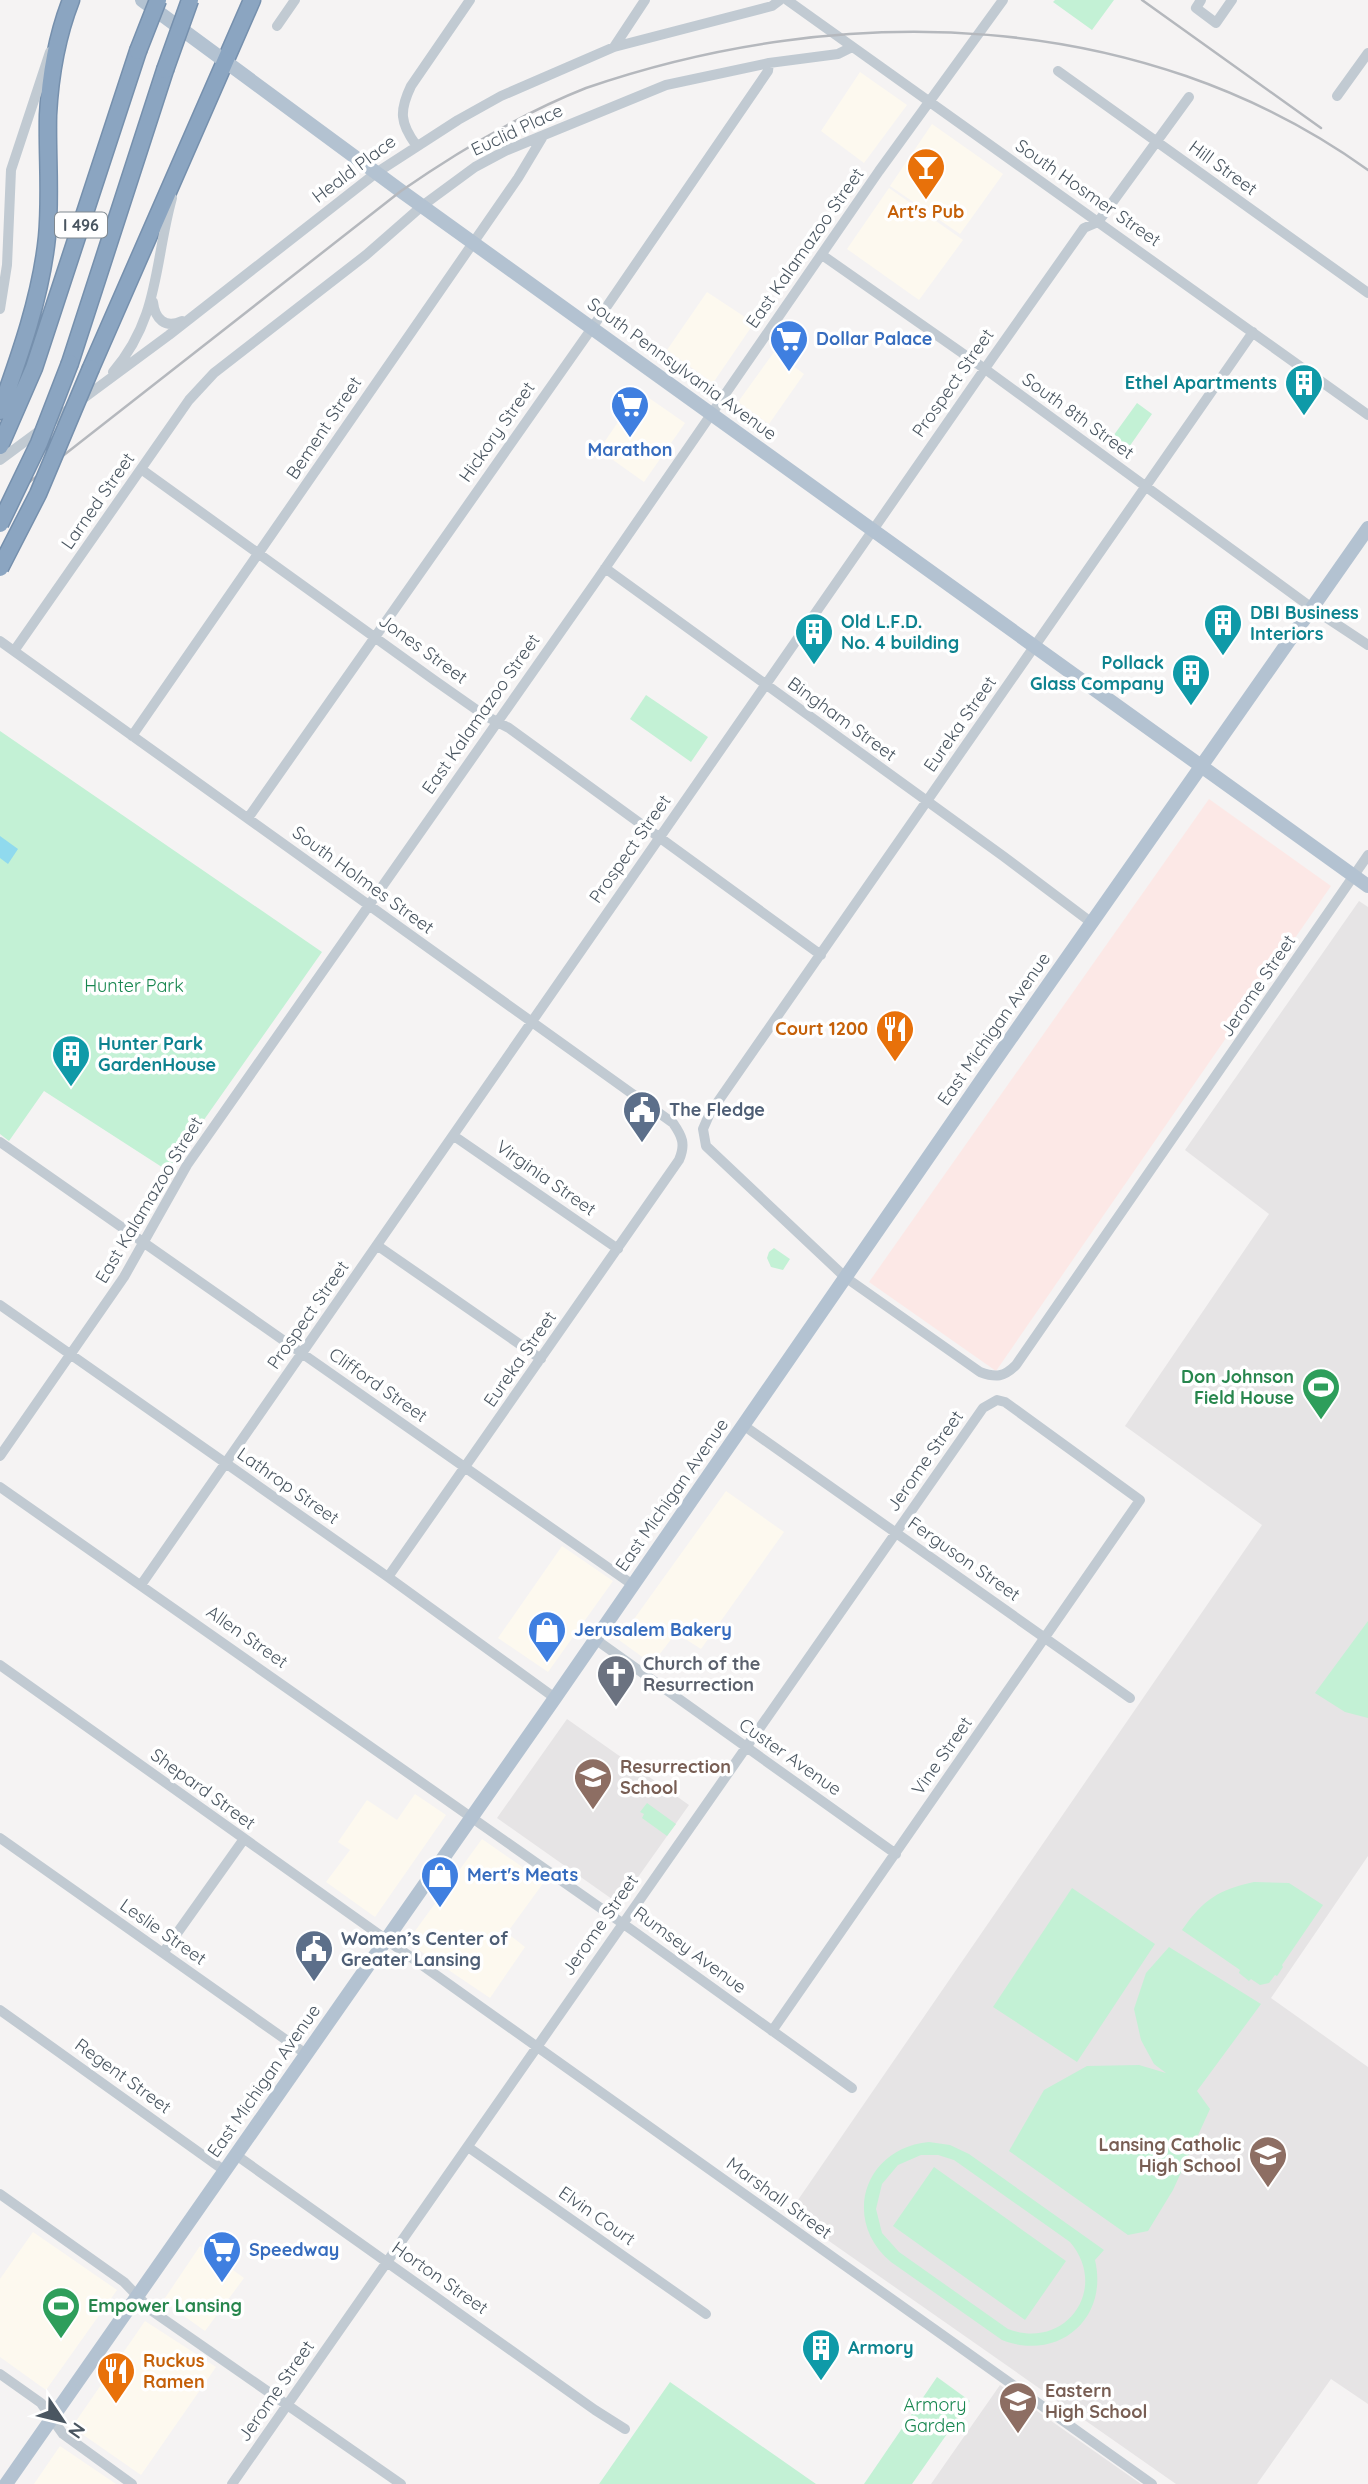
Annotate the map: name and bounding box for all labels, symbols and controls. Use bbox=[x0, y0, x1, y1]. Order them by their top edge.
street label: Euclid Place bbox=[467, 98, 566, 161]
street label: Heald Place bbox=[307, 130, 400, 208]
street label: South Hosmer Street bbox=[1011, 134, 1165, 251]
street label: Hill Street bbox=[1184, 135, 1262, 200]
bar icon: Art's Pub bbox=[905, 146, 947, 201]
street label: East Kalamazoo Street bbox=[741, 163, 869, 332]
place label: Art's Pub bbox=[888, 200, 964, 223]
road number: I 496 bbox=[55, 213, 107, 238]
street label: South Pennsylvania Avenue bbox=[583, 292, 781, 445]
supermarket icon: Dollar Palace bbox=[768, 318, 810, 373]
street label: Prospect Street bbox=[907, 324, 998, 441]
place label: Dollar Palace bbox=[816, 327, 932, 350]
building icon: Ethel Apartments bbox=[1283, 362, 1325, 417]
street label: South 8th Street bbox=[1018, 367, 1139, 464]
place label: Ethel Apartments bbox=[1125, 371, 1277, 394]
street label: Bement Street bbox=[281, 372, 366, 484]
street label: Hickory Street bbox=[453, 377, 540, 486]
supermarket icon: Marathon bbox=[609, 384, 651, 439]
place label: Marathon bbox=[588, 438, 672, 461]
street label: Larned Street bbox=[56, 448, 139, 554]
place label: DBI Business Interiors bbox=[1250, 601, 1359, 645]
building icon: DBI Business Interiors bbox=[1202, 602, 1244, 657]
street label: Jones Street bbox=[374, 609, 472, 689]
place label: Old L.F.D. No. 4 building bbox=[841, 610, 959, 654]
building icon: Old L.F.D. No. 4 building bbox=[793, 611, 835, 666]
street label: East Kalamazoo Street bbox=[417, 629, 545, 798]
place label: Pollack Glass Company bbox=[1030, 651, 1164, 695]
building icon: Pollack Glass Company bbox=[1170, 652, 1212, 707]
street label: Bingham Street bbox=[783, 671, 901, 766]
street label: Eureka Street bbox=[918, 671, 1001, 776]
street label: Prospect Street bbox=[584, 790, 675, 907]
street label: South Holmes Street bbox=[288, 820, 439, 939]
street label: Jerome Street bbox=[1215, 930, 1300, 1041]
street label: East Michigan Avenue bbox=[932, 948, 1055, 1110]
park label: Hunter Park bbox=[84, 974, 184, 997]
restaurant icon: Court 1200 bbox=[874, 1008, 916, 1063]
place label: Court 1200 bbox=[775, 1017, 868, 1040]
place label: Hunter Park GardenHouse bbox=[98, 1032, 216, 1076]
building icon: Hunter Park GardenHouse bbox=[50, 1033, 92, 1088]
public building icon: The Fledge bbox=[621, 1089, 663, 1144]
place label: The Fledge bbox=[669, 1098, 765, 1121]
street label: East Kalamazoo Street bbox=[90, 1112, 207, 1287]
street label: Virginia Street bbox=[492, 1135, 601, 1221]
street label: Prospect Street bbox=[262, 1256, 353, 1373]
street label: Eureka Street bbox=[478, 1306, 561, 1411]
street label: Clifford Street bbox=[325, 1342, 432, 1427]
place label: Don Johnson Field House bbox=[1181, 1365, 1294, 1409]
sports icon: Don Johnson Field House bbox=[1300, 1366, 1342, 1421]
street label: Jerome Street bbox=[881, 1406, 968, 1516]
street label: East Michigan Avenue bbox=[610, 1414, 733, 1576]
street label: Lathrop Street bbox=[233, 1442, 344, 1529]
street label: Ferguson Street bbox=[904, 1511, 1025, 1606]
street label: Allen Street bbox=[202, 1600, 293, 1673]
shop icon: Jerusalem Bakery bbox=[526, 1609, 568, 1664]
place label: Jerusalem Bakery bbox=[574, 1618, 732, 1641]
place label: Church of the Resurrection bbox=[643, 1652, 760, 1696]
church icon: Church of the Resurrection bbox=[595, 1653, 637, 1708]
street label: Vine Street bbox=[906, 1712, 977, 1799]
street label: Custer Avenue bbox=[735, 1713, 846, 1800]
street label: Shepard Street bbox=[146, 1743, 260, 1834]
place label: Resurrection School bbox=[620, 1755, 731, 1799]
school or university icon: Resurrection School bbox=[572, 1756, 614, 1811]
shop icon: Mert's Meats bbox=[419, 1854, 461, 1909]
place label: Mert's Meats bbox=[467, 1863, 579, 1886]
street label: Jerome Street bbox=[556, 1870, 643, 1980]
street label: Leslie Street bbox=[116, 1893, 211, 1970]
street label: Rumsey Avenue bbox=[629, 1901, 751, 1998]
place label: Women’s Center of Greater Lansing bbox=[341, 1927, 508, 1971]
public building icon: Women’s Center of Greater Lansing bbox=[293, 1928, 335, 1983]
street label: East Michigan Avenue bbox=[202, 2000, 325, 2162]
street label: Regent Street bbox=[71, 2033, 176, 2118]
place label: Lansing Catholic High School bbox=[1098, 2133, 1241, 2177]
school or university icon: Lansing Catholic High School bbox=[1247, 2134, 1289, 2189]
street label: Marshall Street bbox=[722, 2152, 836, 2244]
street label: Elvin Court bbox=[554, 2181, 640, 2250]
supermarket icon: Speedway bbox=[201, 2229, 243, 2284]
street label: Horton Street bbox=[388, 2236, 493, 2319]
place label: Speedway bbox=[249, 2238, 339, 2261]
sports icon: Empower Lansing bbox=[40, 2285, 82, 2340]
place label: Empower Lansing bbox=[88, 2294, 242, 2317]
building icon: Armory bbox=[800, 2327, 842, 2382]
street label: Jerome Street bbox=[232, 2336, 319, 2446]
place label: Armory bbox=[848, 2336, 914, 2359]
place label: Ruckus Ramen bbox=[143, 2349, 205, 2393]
restaurant icon: Ruckus Ramen bbox=[95, 2350, 137, 2405]
place label: Eastern High School bbox=[1045, 2379, 1147, 2423]
school or university icon: Eastern High School bbox=[997, 2380, 1039, 2435]
north arrow bbox=[28, 2386, 98, 2456]
park label: Armory Garden bbox=[903, 2393, 967, 2437]
text: N bbox=[63, 2418, 91, 2443]

